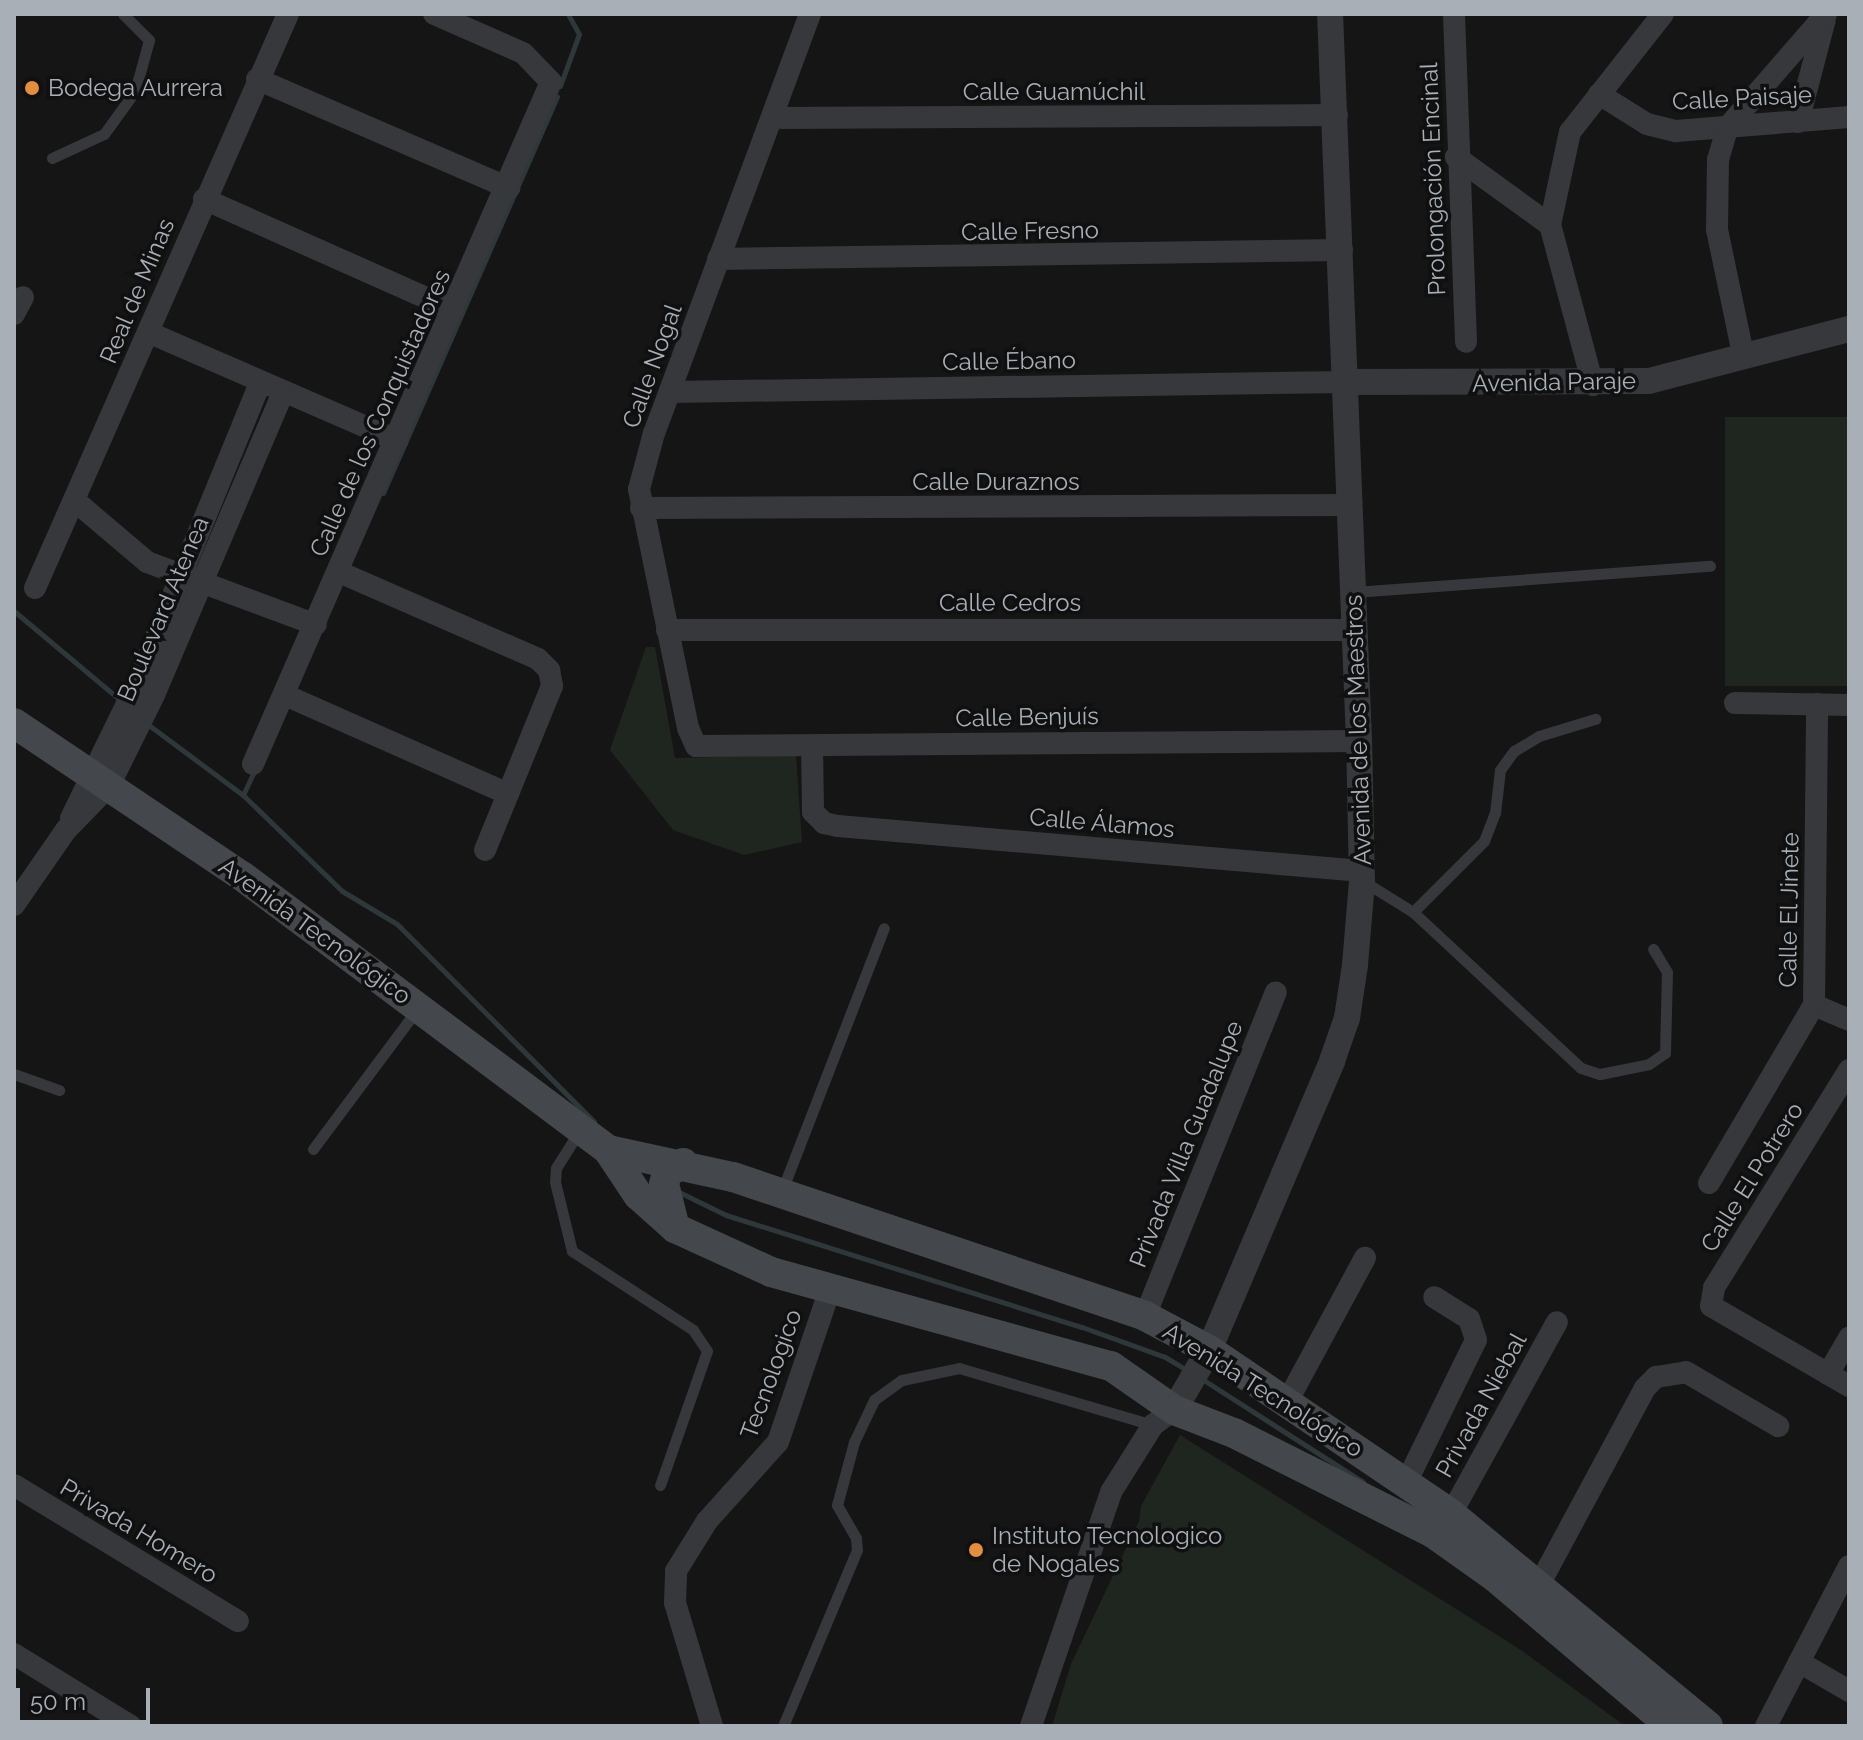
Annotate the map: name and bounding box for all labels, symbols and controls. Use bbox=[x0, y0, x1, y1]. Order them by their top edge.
street label: Prolongación Encinal bbox=[1415, 62, 1451, 296]
place label: Bodega Aurrera bbox=[48, 74, 224, 102]
street label: Calle Guamúchil bbox=[963, 78, 1145, 106]
marker: Bodega Aurrera bbox=[23, 79, 41, 97]
street label: Calle Paisaje bbox=[1671, 80, 1813, 116]
street label: Real de Minas bbox=[93, 214, 181, 368]
street label: Calle Fresno bbox=[961, 215, 1099, 247]
street label: Calle de los Conquistadores bbox=[304, 265, 456, 561]
street label: Calle Nogal bbox=[616, 300, 688, 432]
street label: Calle Ébano bbox=[942, 345, 1076, 377]
street label: Avenida Paraje bbox=[1472, 366, 1636, 398]
street label: Calle Duraznos bbox=[912, 468, 1080, 496]
street label: Boulevard Atenea bbox=[111, 512, 215, 706]
street label: Calle Cedros bbox=[939, 589, 1081, 617]
street label: Avenida de los Maestros bbox=[1339, 594, 1377, 866]
street label: Calle Benjuís bbox=[955, 701, 1099, 733]
street label: Calle Álamos bbox=[1028, 802, 1176, 844]
street label: Calle El Jinete bbox=[1773, 831, 1805, 989]
street label: Avenida Tecnológico bbox=[213, 851, 417, 1011]
street label: Privada Villa Guadalupe bbox=[1123, 1016, 1249, 1272]
street label: Calle El Potrero bbox=[1694, 1097, 1810, 1257]
street label: Tecnologico bbox=[734, 1305, 808, 1443]
street label: Avenida Tecnológico bbox=[1157, 1317, 1369, 1463]
street label: Privada Niebal bbox=[1429, 1328, 1533, 1482]
street label: Privada Homero bbox=[55, 1473, 223, 1589]
place label: Instituto Tecnologico de Nogales bbox=[992, 1522, 1223, 1578]
marker: Instituto Tecnologico de Nogales bbox=[967, 1541, 985, 1559]
scale bar bbox=[20, 1672, 154, 1722]
text: 50 m bbox=[30, 1687, 86, 1716]

